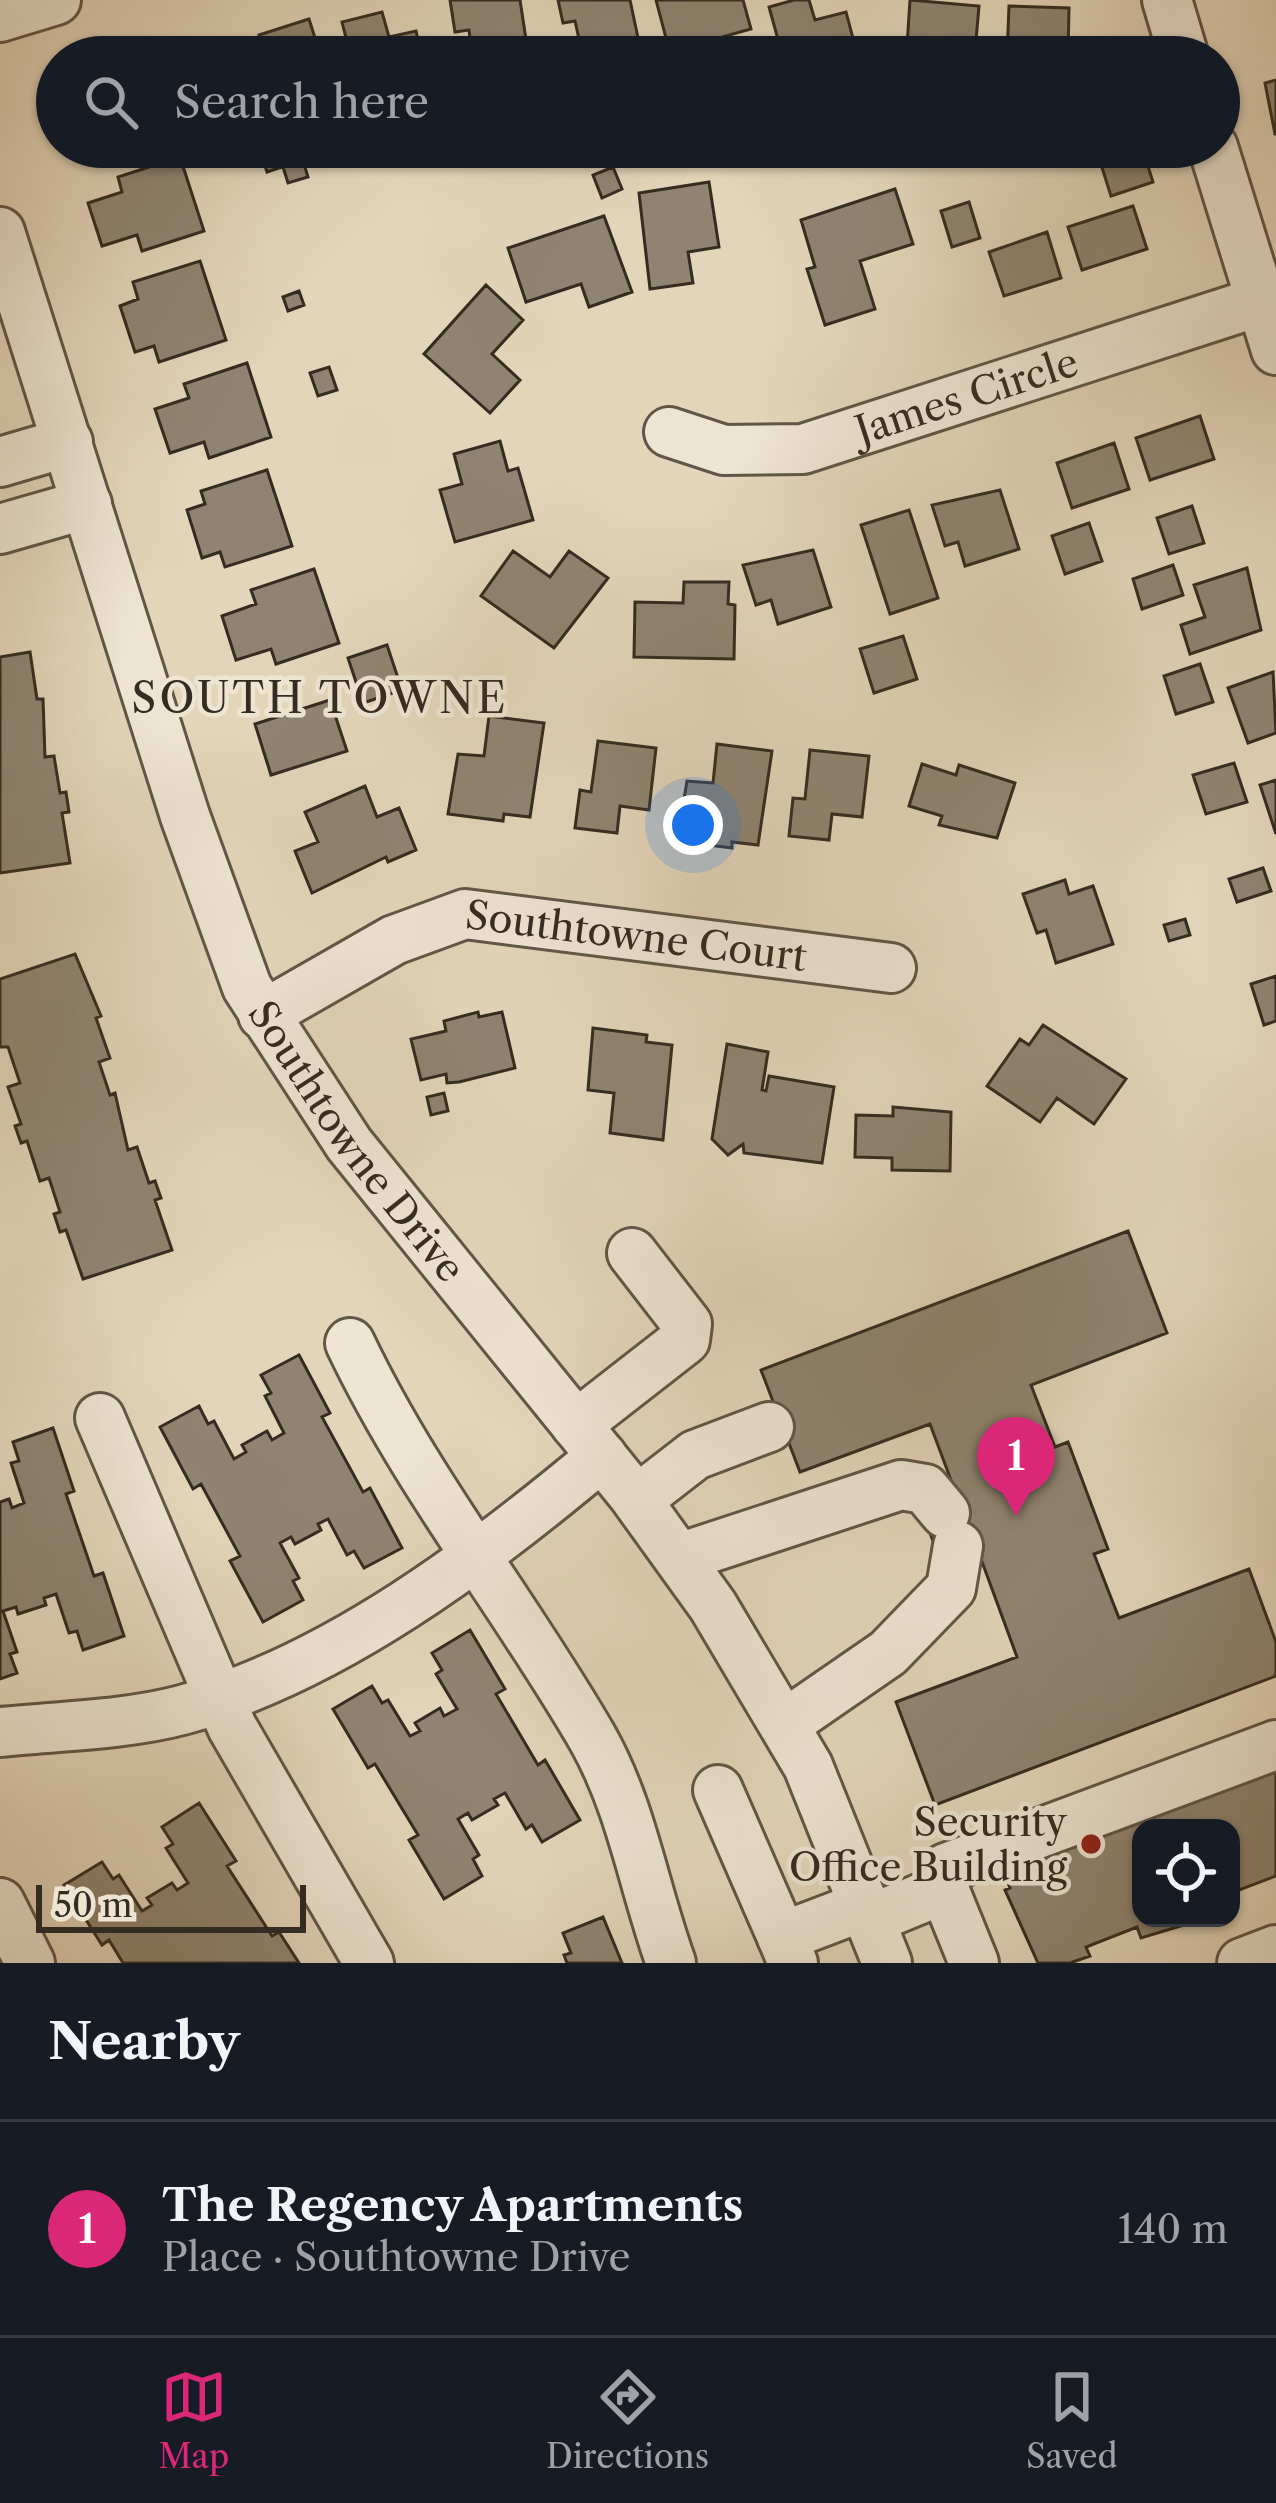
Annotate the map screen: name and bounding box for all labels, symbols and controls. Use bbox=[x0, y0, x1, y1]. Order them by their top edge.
search box bbox=[36, 36, 1240, 168]
icon: search bbox=[78, 69, 144, 135]
text: Search here bbox=[174, 74, 429, 130]
street label: James Circle bbox=[844, 338, 1084, 456]
district label: SOUTH TOWNE bbox=[131, 672, 509, 724]
your location bbox=[663, 795, 723, 855]
street label: Southtowne Court bbox=[463, 890, 810, 981]
street label: Southtowne Drive bbox=[238, 992, 475, 1292]
pin: 1 bbox=[977, 1417, 1055, 1516]
place label: Security Office Building bbox=[789, 1798, 1067, 1891]
map controls bbox=[1132, 1819, 1240, 1927]
button: locate bbox=[1132, 1819, 1240, 1927]
marker: Security Office Building bbox=[1078, 1831, 1104, 1857]
scale bar bbox=[36, 1879, 306, 1932]
text: 50 m bbox=[54, 1885, 132, 1926]
text: Nearby bbox=[48, 2010, 240, 2072]
text: The Regency Apartments bbox=[162, 2177, 744, 2233]
text: 1 bbox=[78, 2205, 96, 2253]
text: 140 m bbox=[1118, 2205, 1228, 2253]
text: Place · Southtowne Drive bbox=[162, 2233, 630, 2281]
tab: Map bbox=[158, 2364, 229, 2477]
tab: Directions bbox=[546, 2364, 709, 2477]
tab: Saved bbox=[1026, 2364, 1118, 2477]

